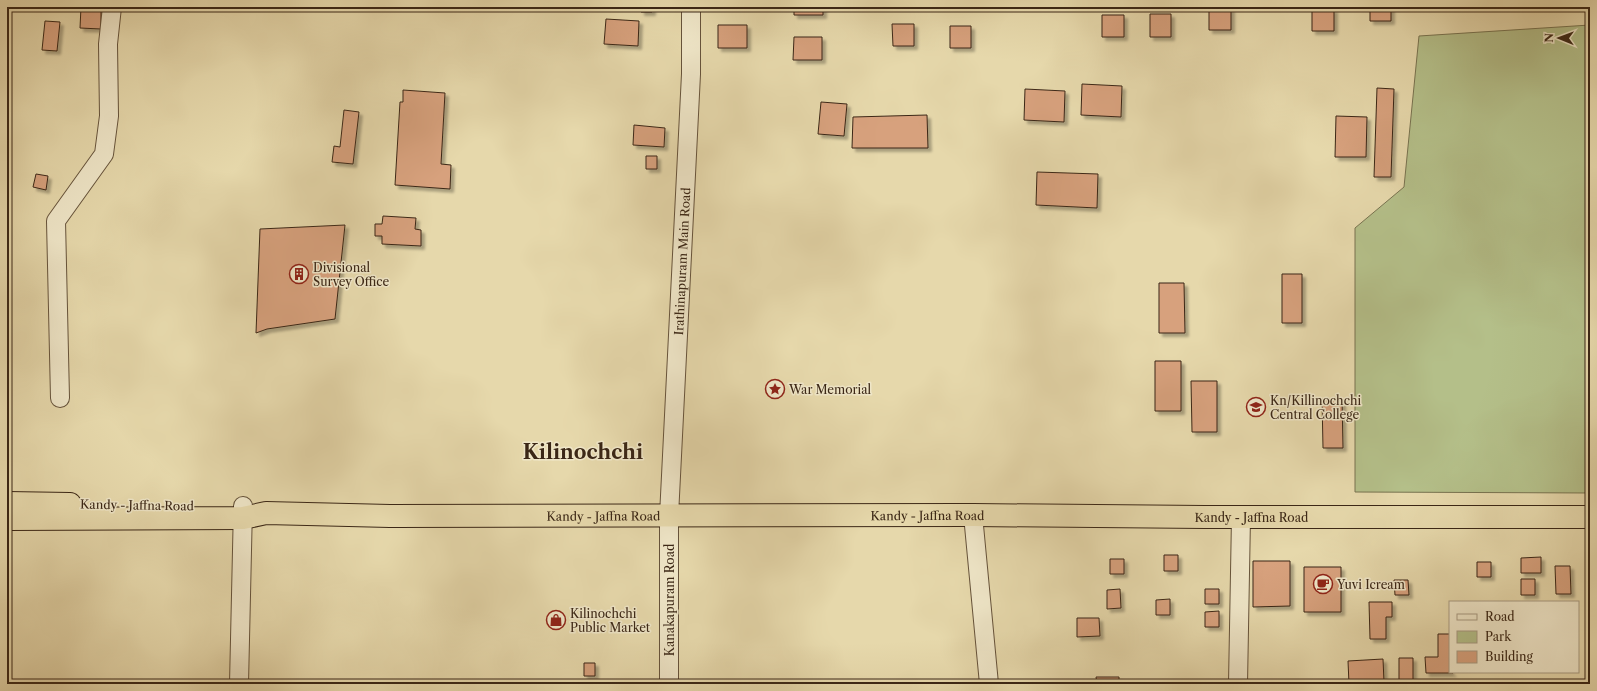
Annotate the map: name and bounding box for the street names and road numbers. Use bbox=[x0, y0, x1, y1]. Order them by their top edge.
street label: Irathinapuram Main Road bbox=[671, 186, 693, 336]
street label: Kandy - Jaffna Road bbox=[80, 497, 195, 514]
street label: Kandy - Jaffna Road bbox=[870, 507, 985, 523]
street label: Kandy - Jaffna Road bbox=[546, 508, 661, 523]
street label: Kandy - Jaffna Road bbox=[1194, 509, 1309, 525]
street label: Kanakapuram Road bbox=[662, 543, 677, 656]

